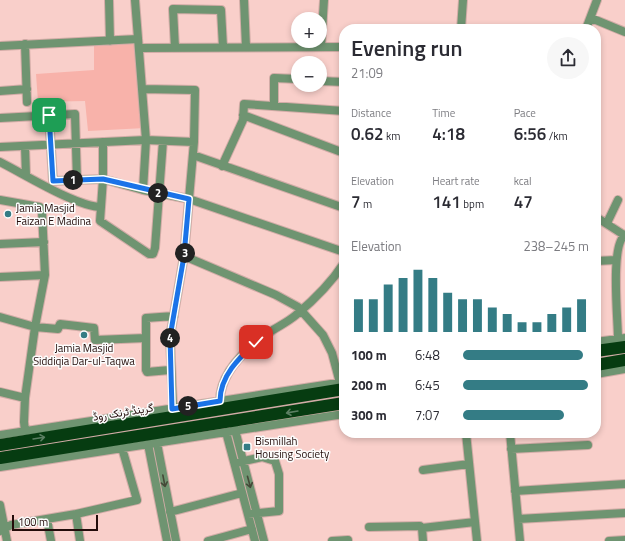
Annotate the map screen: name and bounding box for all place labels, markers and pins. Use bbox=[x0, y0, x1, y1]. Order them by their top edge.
pin bbox=[32, 98, 66, 132]
pin: 1 bbox=[63, 170, 83, 190]
pin: 2 bbox=[148, 183, 168, 203]
place label: Jamia Masjid Faizan E Madina bbox=[16, 200, 92, 229]
marker: Jamia Masjid Faizan E Madina bbox=[3, 209, 13, 219]
pin: 3 bbox=[175, 243, 195, 263]
pin bbox=[239, 325, 273, 359]
pin: 4 bbox=[160, 328, 180, 348]
marker: Jamia Masjid Siddiqia Dar-ul-Taqwa bbox=[79, 330, 89, 340]
place label: Jamia Masjid Siddiqia Dar-ul-Taqwa bbox=[33, 340, 135, 369]
pin: 5 bbox=[178, 396, 198, 416]
place label: Bismillah Housing Society bbox=[255, 433, 330, 462]
marker: Bismillah Housing Society bbox=[242, 442, 252, 452]

